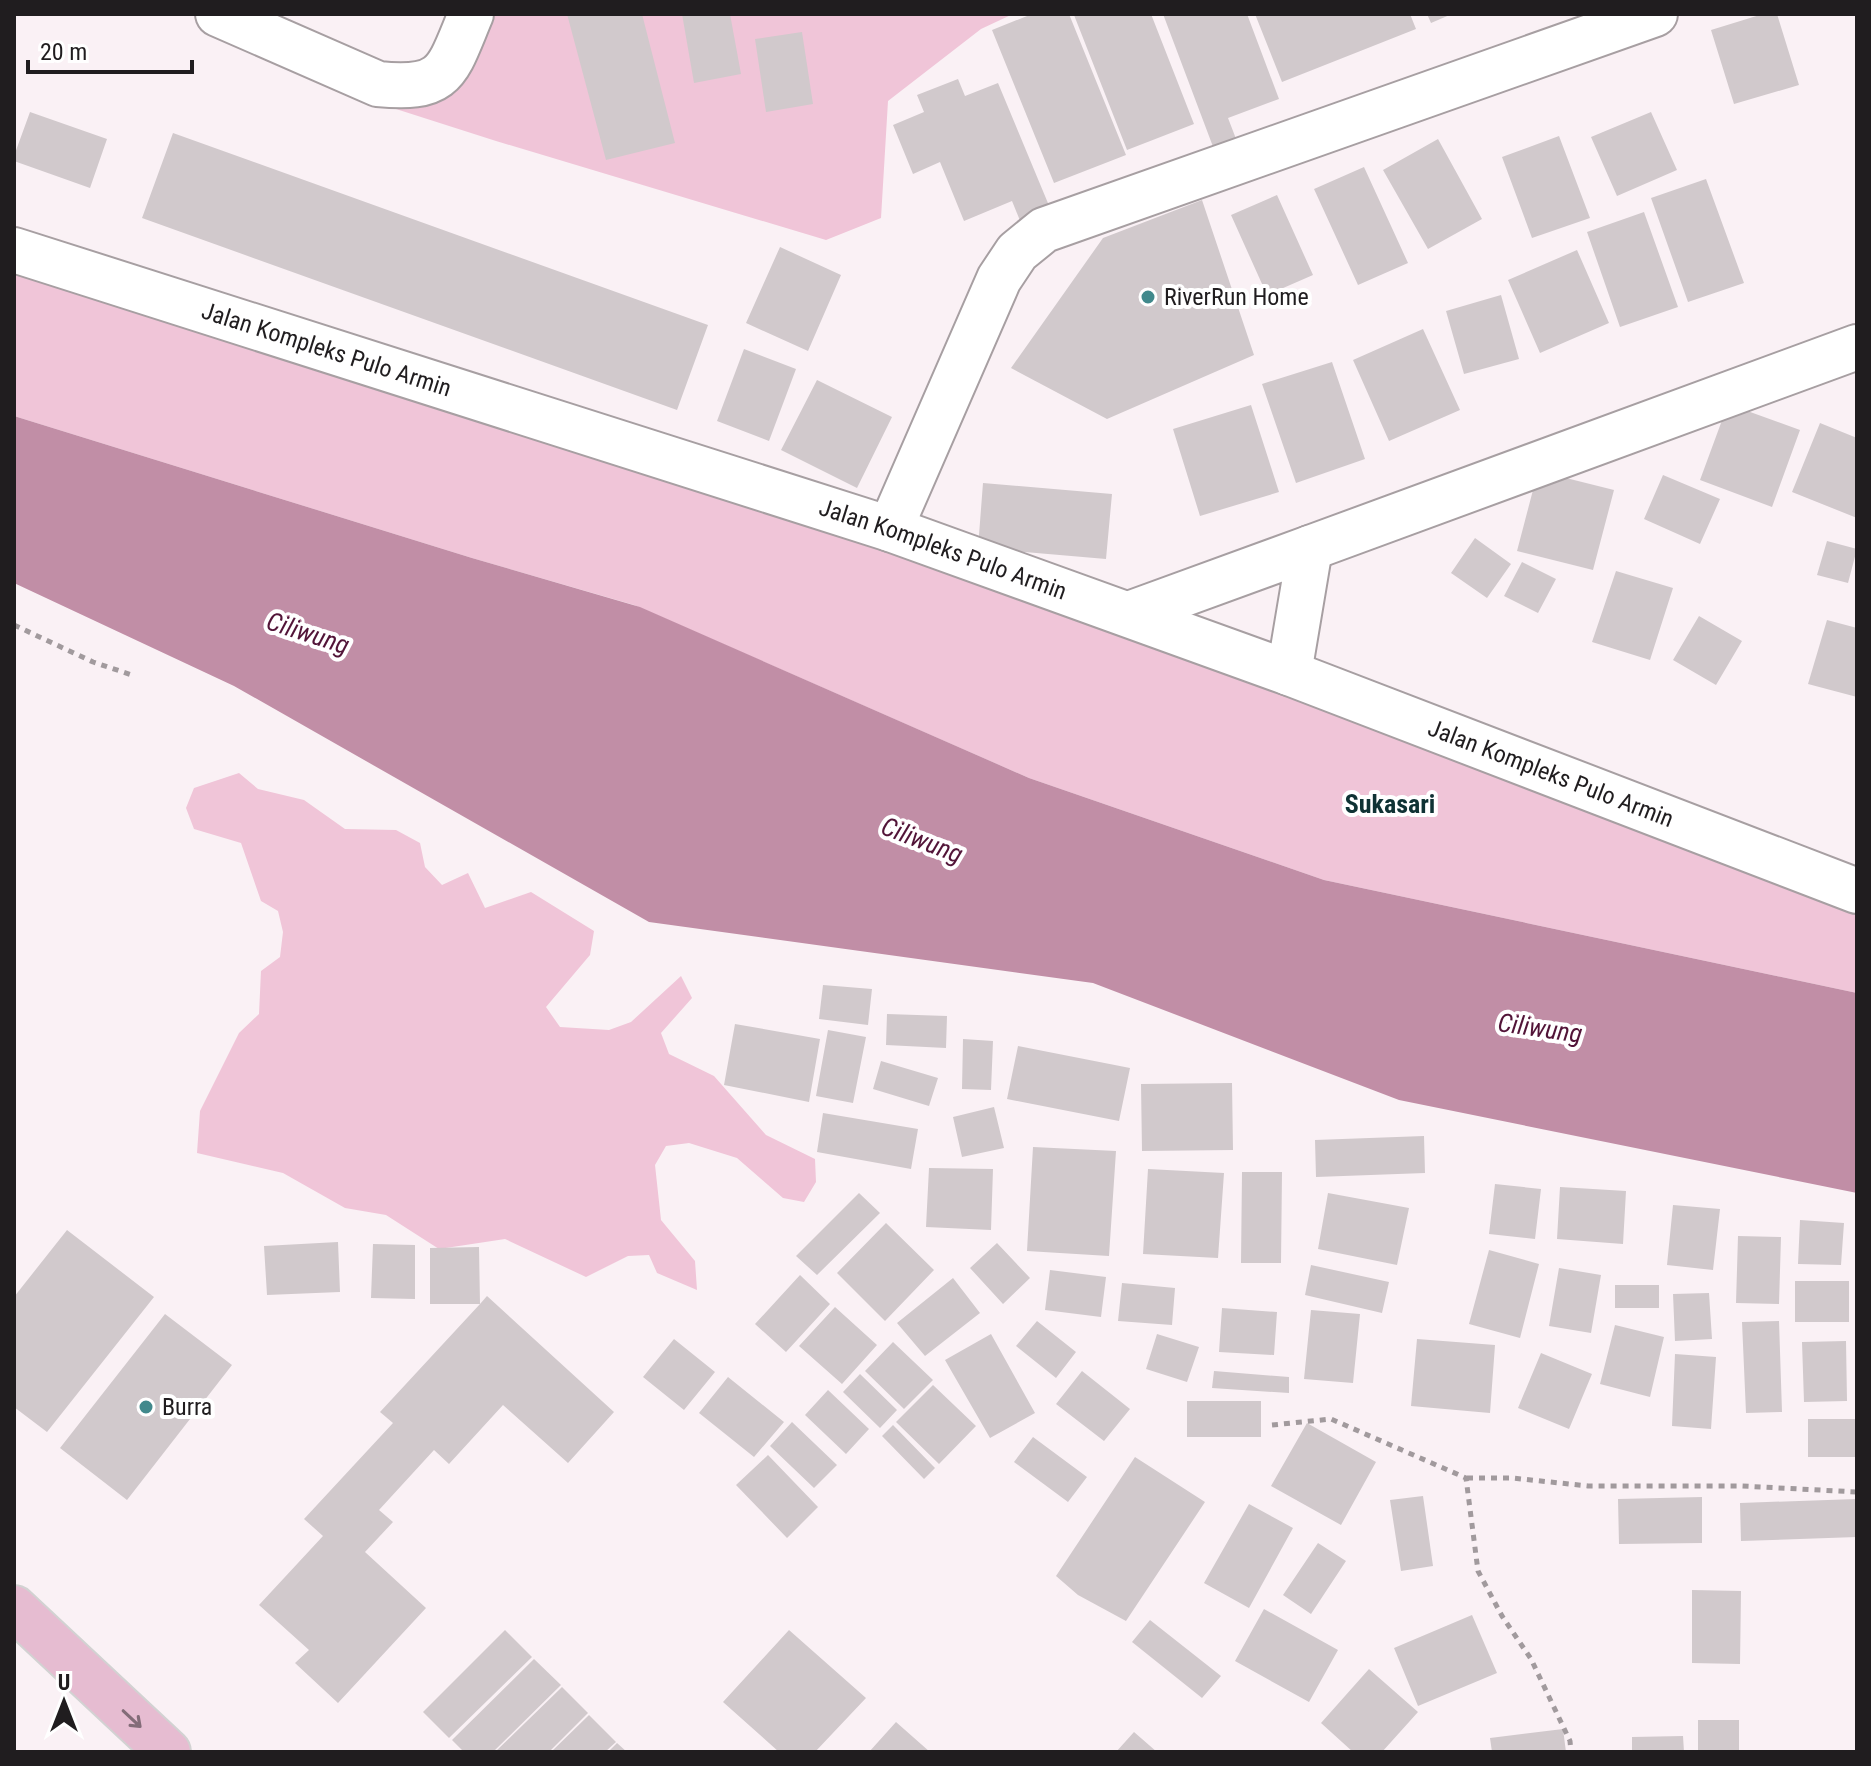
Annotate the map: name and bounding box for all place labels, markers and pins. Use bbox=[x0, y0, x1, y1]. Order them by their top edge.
place label: RiverRun Home bbox=[1164, 283, 1309, 311]
marker: RiverRun Home bbox=[1139, 288, 1157, 306]
place label: Burra bbox=[162, 1393, 212, 1421]
marker: Burra bbox=[137, 1398, 155, 1416]

